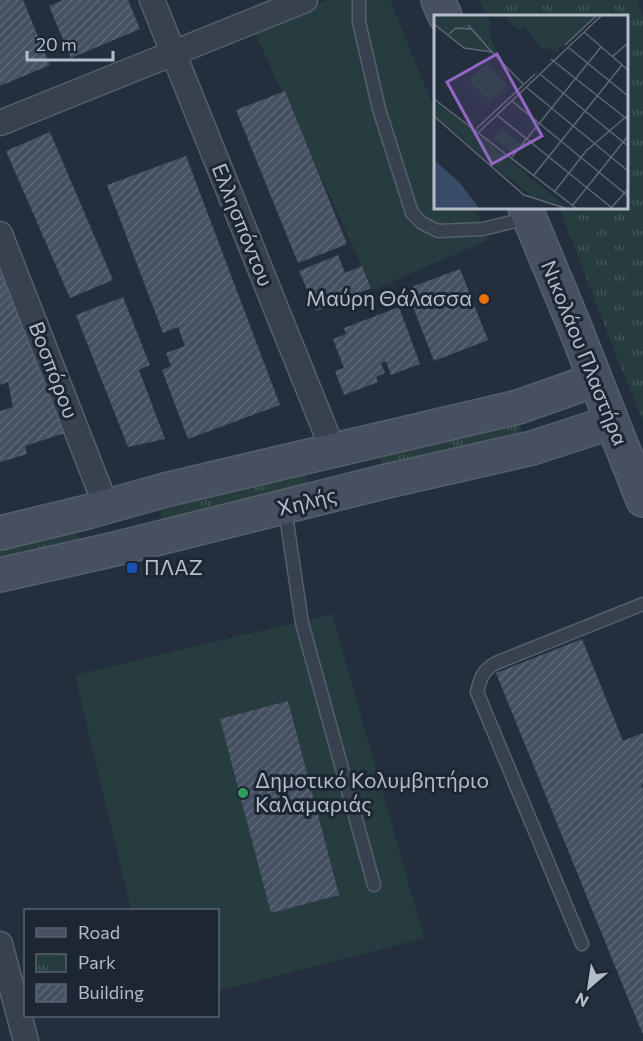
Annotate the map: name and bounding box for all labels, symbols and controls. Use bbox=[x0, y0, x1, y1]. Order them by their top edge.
inset map bbox=[434, 15, 628, 208]
scale bar bbox=[27, 24, 112, 62]
text: 20 m bbox=[36, 33, 77, 55]
street label: Ελλησπόντου bbox=[207, 159, 279, 289]
street label: Νικολάου Πλαστήρα bbox=[537, 256, 634, 449]
place label: Μαύρη Θάλασσα bbox=[306, 285, 472, 310]
marker: Μαύρη Θάλασσα bbox=[477, 292, 491, 306]
street label: Βοσπόρου bbox=[25, 318, 84, 421]
street label: Χηλής bbox=[275, 481, 339, 520]
place label: ΠΛΑΖ bbox=[144, 554, 203, 579]
marker: ΠΛΑΖ bbox=[125, 561, 139, 575]
place label: Δημοτικό Κολυμβητήριο Καλαμαριάς bbox=[255, 767, 489, 816]
marker: Δημοτικό Κολυμβητήριο Καλαμαριάς bbox=[236, 786, 250, 800]
legend bbox=[24, 909, 219, 1017]
text: Road bbox=[78, 921, 120, 943]
text: Park bbox=[78, 951, 116, 973]
north arrow bbox=[559, 957, 619, 1017]
text: Building bbox=[78, 981, 144, 1003]
text: N bbox=[572, 989, 591, 1012]

